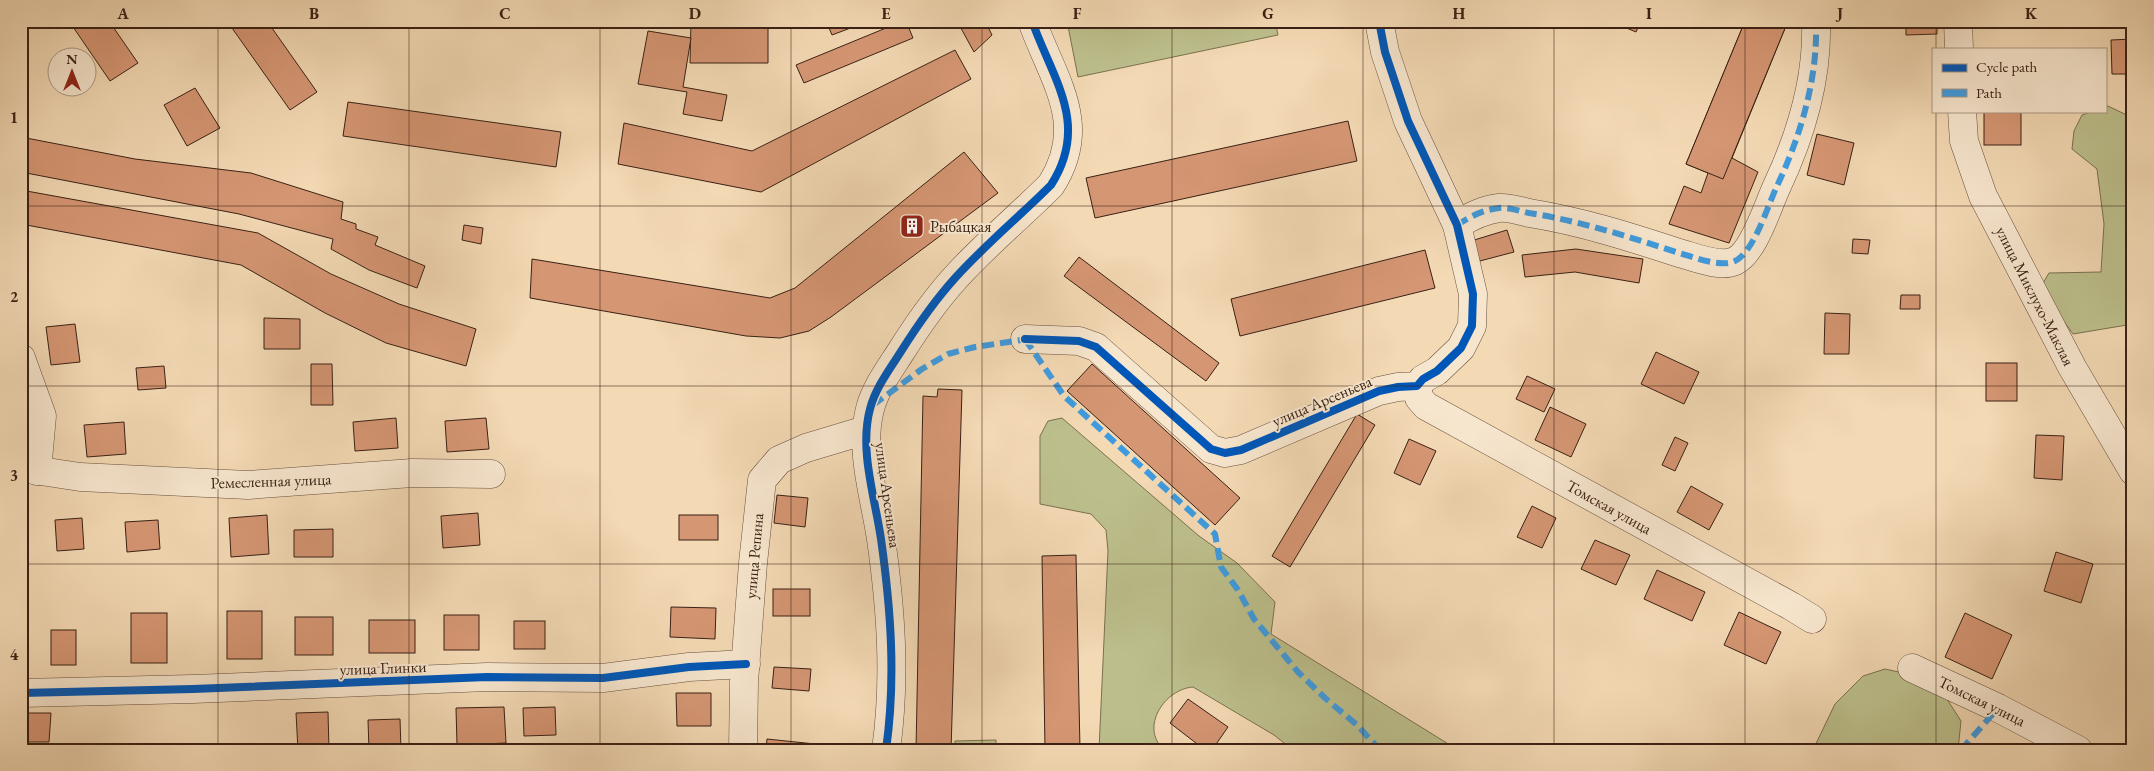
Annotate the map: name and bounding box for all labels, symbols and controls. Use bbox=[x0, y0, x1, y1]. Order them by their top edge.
text: A bbox=[116, 3, 129, 24]
text: B bbox=[309, 3, 319, 24]
text: C bbox=[499, 3, 511, 24]
text: D bbox=[689, 3, 701, 24]
text: E bbox=[881, 3, 891, 24]
text: F bbox=[1073, 3, 1082, 24]
text: G bbox=[1262, 3, 1274, 24]
text: H bbox=[1453, 3, 1466, 24]
text: I bbox=[1646, 3, 1652, 24]
text: J bbox=[1835, 3, 1843, 24]
text: K bbox=[2025, 3, 2038, 24]
north arrow bbox=[48, 48, 98, 98]
legend bbox=[1932, 48, 2106, 112]
text: N bbox=[66, 50, 78, 68]
text: Cycle path bbox=[1976, 57, 2038, 76]
text: Path bbox=[1976, 83, 2002, 102]
text: 1 bbox=[10, 107, 18, 128]
building icon: Рыбацкая bbox=[899, 213, 925, 239]
place label: Рыбацкая bbox=[930, 216, 991, 237]
street label: улица Миклухо-Маклая bbox=[1991, 223, 2079, 369]
text: 2 bbox=[10, 286, 19, 307]
street label: улица Арсеньева bbox=[1269, 370, 1376, 431]
street label: улица Арсеньева bbox=[870, 441, 906, 550]
text: 3 bbox=[10, 465, 18, 486]
street label: Ремесленная улица bbox=[210, 468, 333, 494]
street label: Томская улица bbox=[1563, 475, 1656, 539]
street label: улица Репина bbox=[740, 512, 768, 600]
text: 4 bbox=[10, 644, 19, 665]
street label: улица Глинки bbox=[339, 656, 427, 680]
street label: Томская улица bbox=[1935, 671, 2030, 731]

